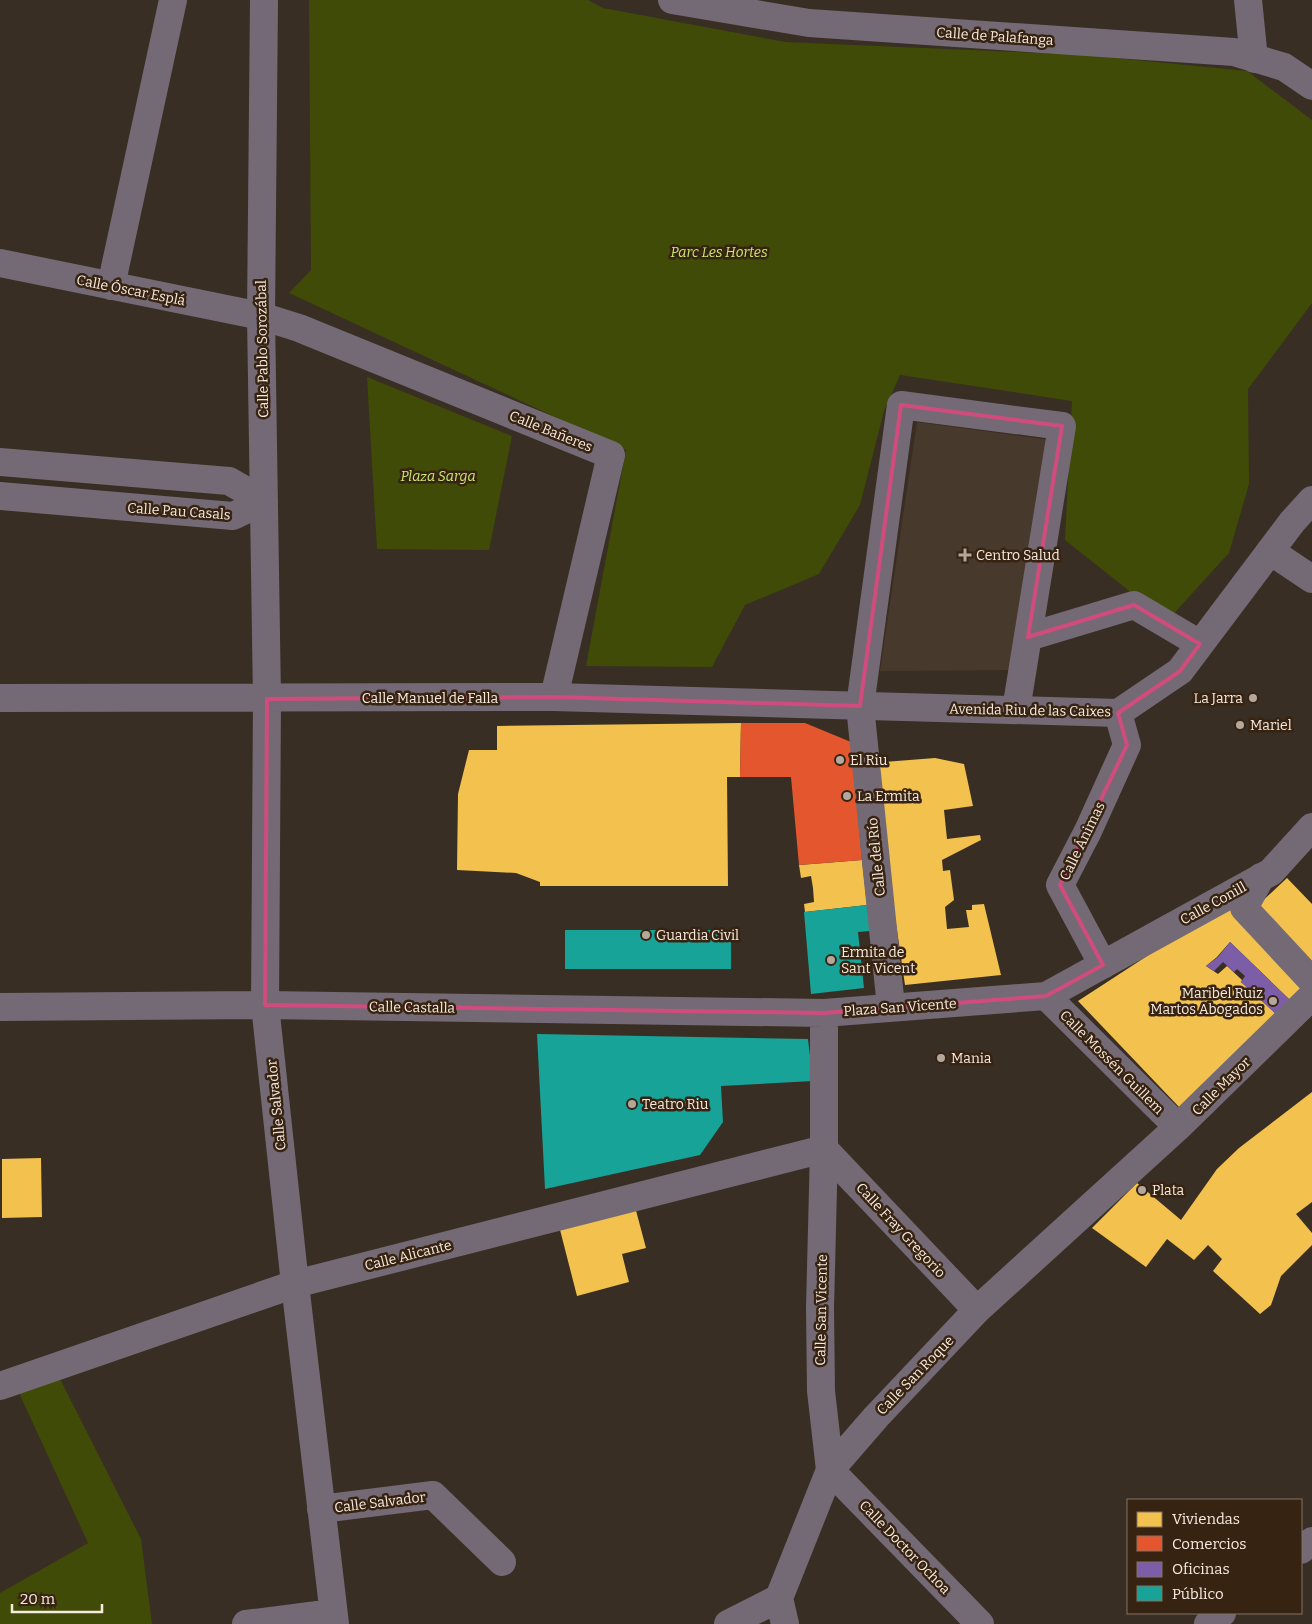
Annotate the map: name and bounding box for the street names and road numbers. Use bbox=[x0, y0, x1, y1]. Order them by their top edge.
street label: Calle de Palafanga bbox=[936, 24, 1054, 49]
street label: Calle Óscar Esplá bbox=[75, 271, 187, 309]
street label: Calle Pablo Sorozábal bbox=[253, 280, 272, 418]
street label: Calle Bañeres bbox=[507, 407, 595, 456]
street label: Calle Pau Casals bbox=[127, 499, 231, 524]
street label: Calle Manuel de Falla bbox=[362, 690, 498, 707]
street label: Avenida Riu de las Caixes bbox=[949, 701, 1111, 720]
street label: Calle Ánimas bbox=[1055, 799, 1109, 883]
street label: Calle del Río bbox=[864, 817, 889, 897]
street label: Calle Conill bbox=[1177, 878, 1249, 928]
street label: Plaza San Vicente bbox=[843, 995, 957, 1020]
street label: Calle Castalla bbox=[369, 998, 456, 1017]
street label: Calle Mossén Guillem bbox=[1056, 1007, 1168, 1118]
street label: Calle Mayor bbox=[1189, 1054, 1254, 1119]
street label: Calle Salvador bbox=[263, 1058, 290, 1151]
street label: Calle Fray Gregorio bbox=[852, 1179, 949, 1281]
street label: Calle Alicante bbox=[363, 1236, 453, 1274]
street label: Calle San Vicente bbox=[812, 1254, 831, 1366]
street label: Calle San Roque bbox=[873, 1332, 957, 1419]
street label: Calle Salvador bbox=[333, 1488, 427, 1517]
street label: Calle Doctor Ochoa bbox=[856, 1497, 954, 1598]

